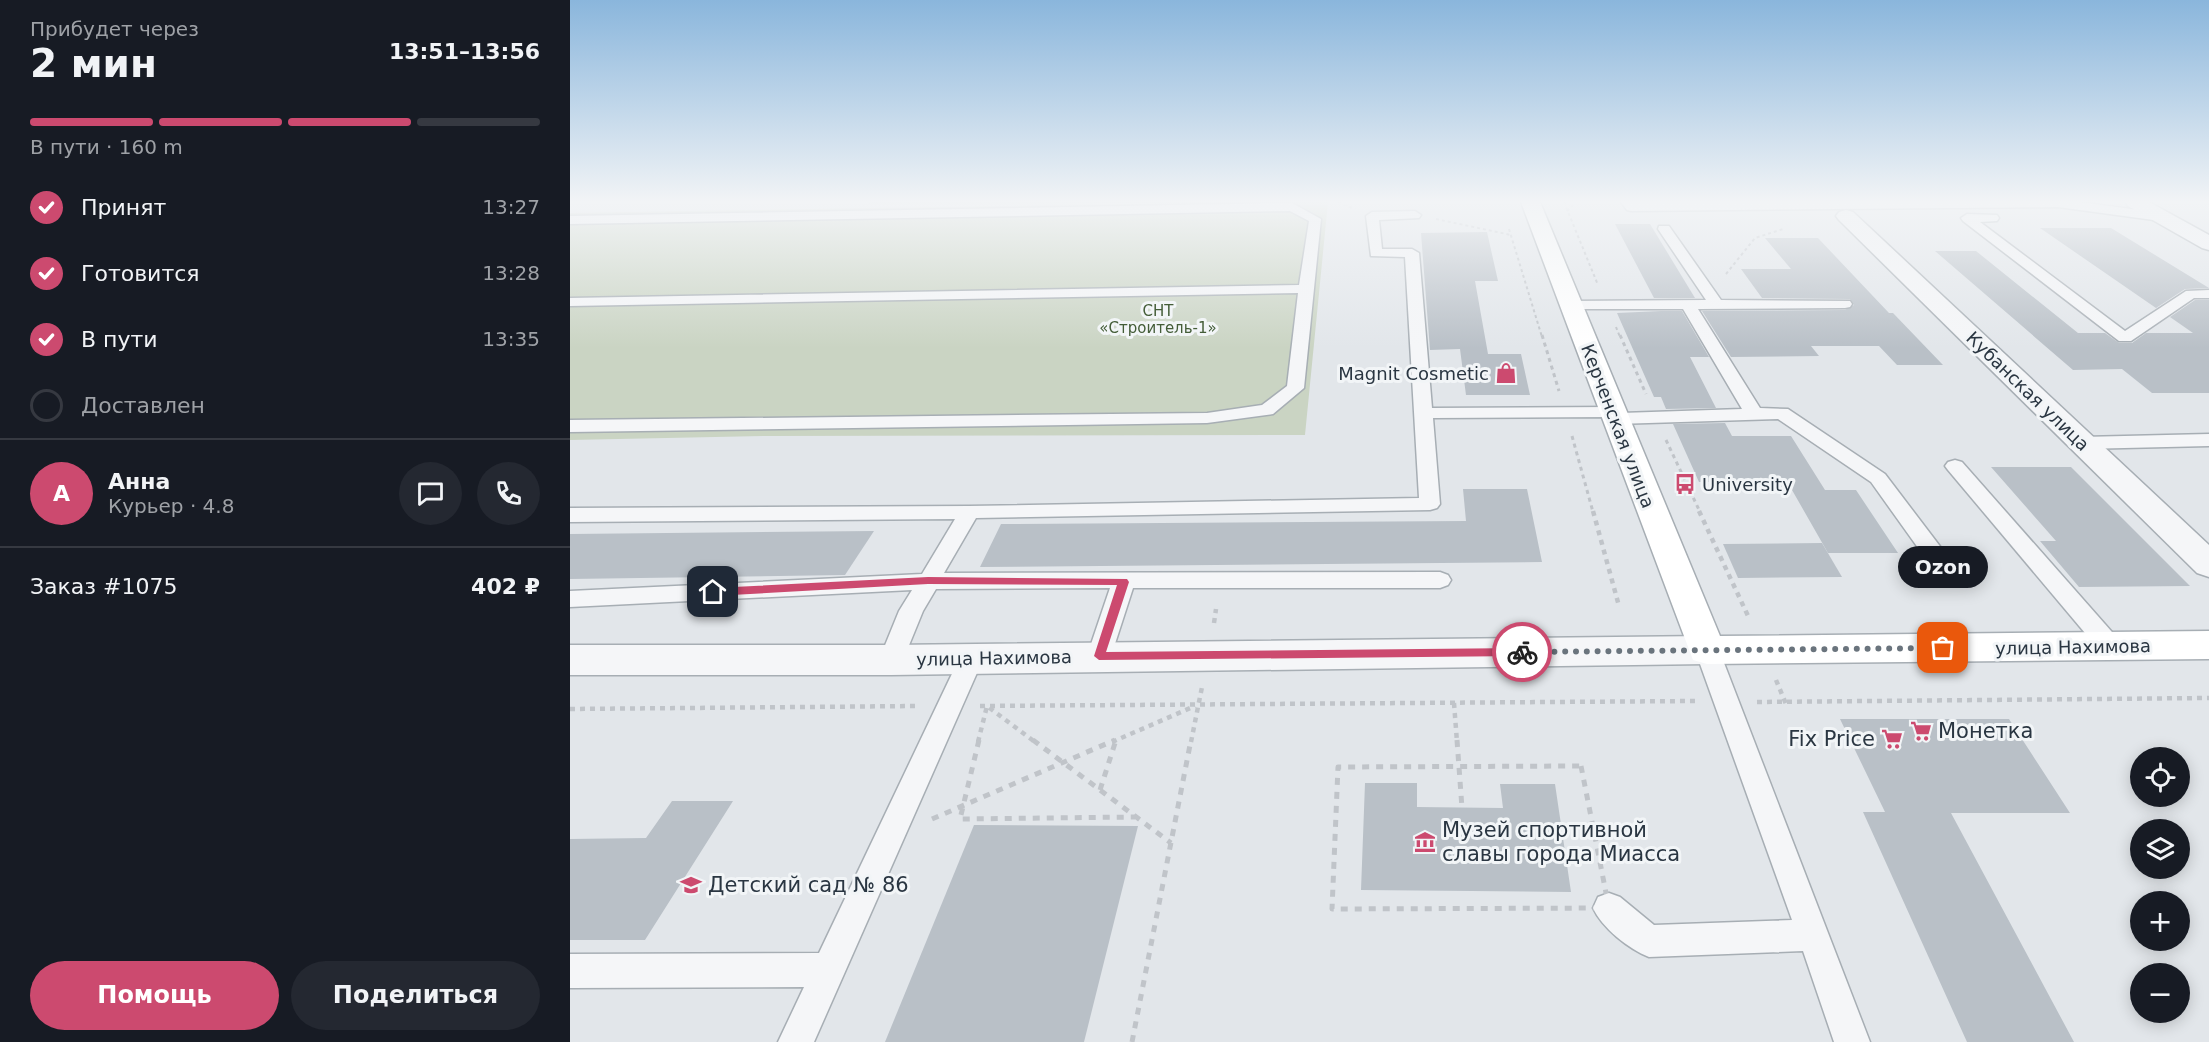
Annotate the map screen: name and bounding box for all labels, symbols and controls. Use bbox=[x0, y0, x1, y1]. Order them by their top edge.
text: Прибудет через bbox=[30, 17, 199, 41]
text: 13:51–13:56 bbox=[389, 39, 540, 64]
text: 2 мин bbox=[30, 41, 157, 86]
text: В пути · 160 m bbox=[30, 135, 183, 159]
icon: check bbox=[30, 191, 63, 224]
text: Принят bbox=[81, 195, 166, 220]
text: 13:27 bbox=[482, 195, 540, 219]
icon: check bbox=[30, 257, 63, 290]
text: Готовится bbox=[81, 261, 200, 286]
text: 13:28 bbox=[482, 261, 540, 285]
park label: СНТ «Строитель-1» bbox=[1099, 302, 1217, 337]
icon: check bbox=[30, 323, 63, 356]
text: В пути bbox=[81, 327, 158, 352]
text: 13:35 bbox=[482, 327, 540, 351]
street label: Кубанская улица bbox=[1962, 327, 2094, 455]
street label: Керченская улица bbox=[1577, 341, 1659, 511]
shop icon: Magnit Cosmetic bbox=[1494, 361, 1518, 385]
place label: Magnit Cosmetic bbox=[1338, 363, 1489, 384]
text: Доставлен bbox=[81, 393, 205, 418]
button: chat bbox=[399, 462, 462, 525]
button: phone bbox=[477, 462, 540, 525]
text: Анна bbox=[108, 469, 170, 494]
bus stop icon: University bbox=[1673, 472, 1697, 496]
place label: University bbox=[1702, 474, 1793, 495]
text: А bbox=[53, 481, 70, 506]
text: Курьер · 4.8 bbox=[108, 494, 234, 518]
callout: Ozon bbox=[1898, 546, 1988, 588]
text: Ozon bbox=[1915, 555, 1971, 579]
pin bbox=[687, 566, 738, 617]
text: Заказ #1075 bbox=[30, 574, 177, 599]
text: 402 ₽ bbox=[471, 574, 540, 599]
icon: home bbox=[696, 575, 729, 608]
courier bbox=[1492, 622, 1552, 682]
pin bbox=[1917, 622, 1968, 673]
icon: bag bbox=[1926, 631, 1959, 664]
street label: улица Нахимова bbox=[1995, 635, 2151, 659]
icon: bike bbox=[1506, 636, 1539, 669]
street label: улица Нахимова bbox=[916, 646, 1072, 670]
supermarket icon: Монетка bbox=[1909, 719, 1933, 743]
place label: Монетка bbox=[1938, 719, 2033, 743]
place label: Fix Price bbox=[1788, 727, 1875, 751]
supermarket icon: Fix Price bbox=[1880, 727, 1904, 751]
map controls bbox=[2130, 747, 2190, 1023]
button: locate bbox=[2130, 747, 2190, 807]
place label: Музей спортивной славы города Миасса bbox=[1442, 818, 1680, 866]
button: layers bbox=[2130, 819, 2190, 879]
museum icon: Музей спортивной славы города Миасса bbox=[1413, 830, 1437, 854]
school or university icon: Детский сад № 86 bbox=[679, 873, 703, 897]
place label: Детский сад № 86 bbox=[708, 873, 909, 897]
button: + bbox=[2130, 891, 2190, 951]
button: Помощь bbox=[30, 961, 279, 1030]
button: Поделиться bbox=[291, 961, 540, 1030]
button: − bbox=[2130, 963, 2190, 1023]

